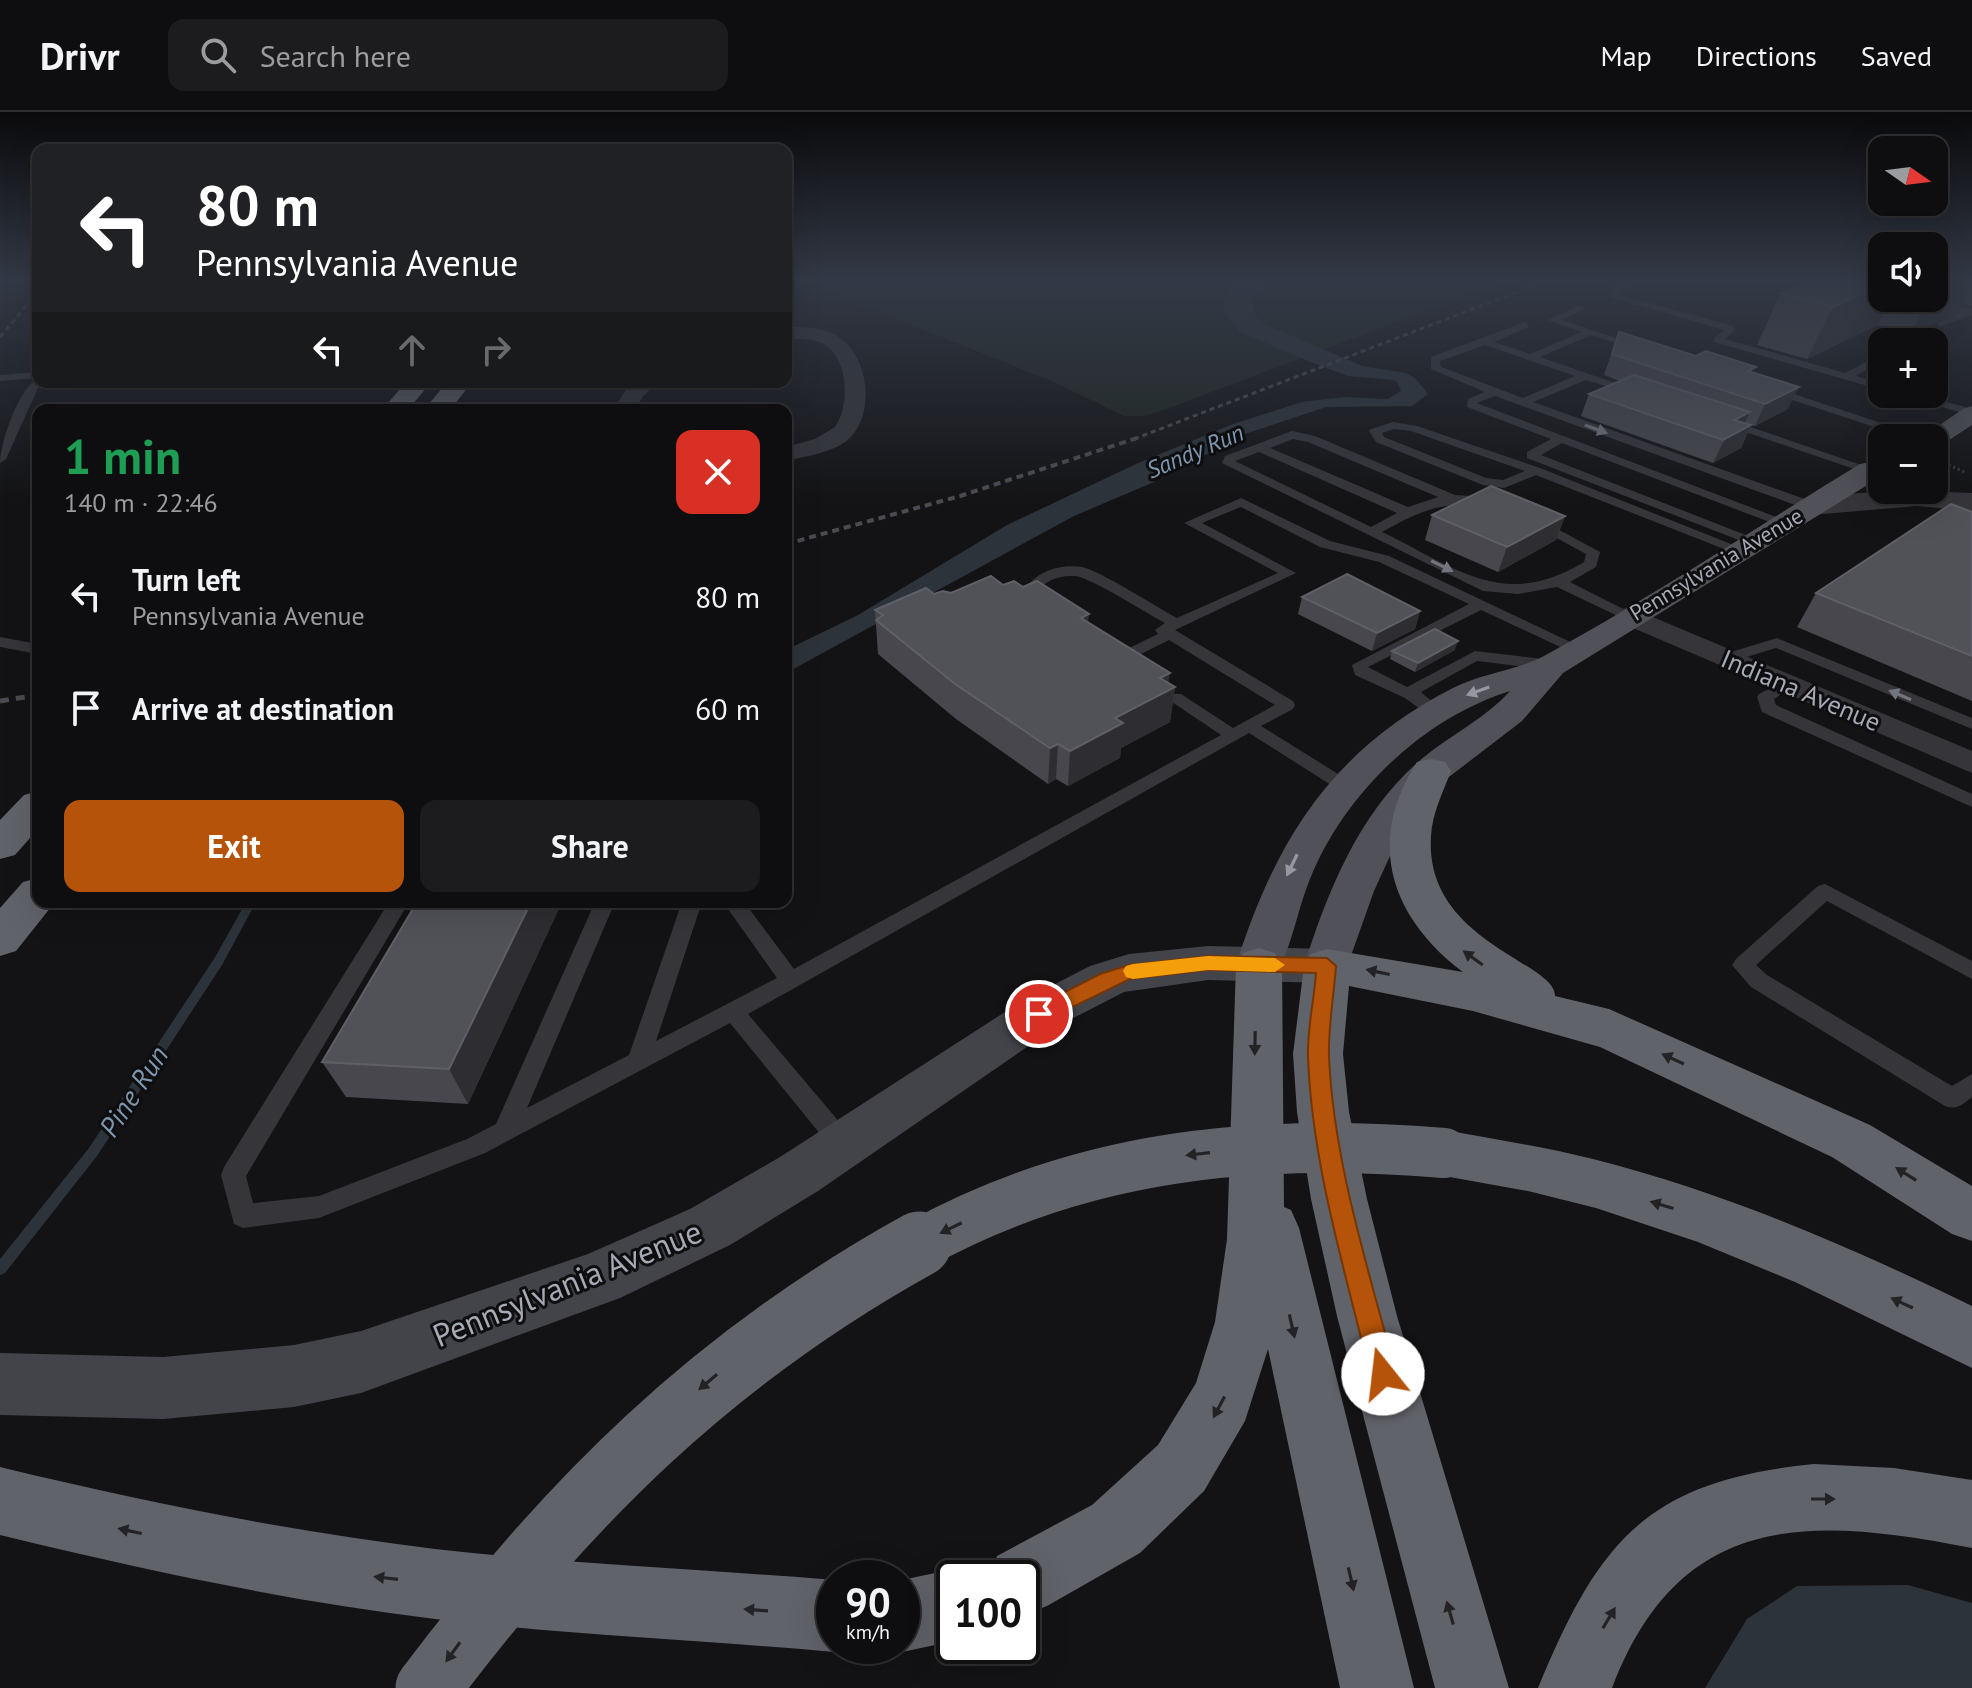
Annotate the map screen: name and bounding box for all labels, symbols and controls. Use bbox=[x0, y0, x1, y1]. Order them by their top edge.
search box bbox=[168, 19, 728, 91]
text: Drivr bbox=[40, 31, 120, 80]
icon: search bbox=[196, 33, 240, 77]
text: Search here bbox=[260, 36, 411, 75]
text: Map bbox=[1601, 37, 1652, 74]
text: Directions bbox=[1696, 37, 1817, 74]
text: Saved bbox=[1861, 37, 1932, 74]
north arrow bbox=[1868, 136, 1948, 216]
map controls bbox=[1868, 136, 1948, 504]
text: 80 m bbox=[196, 169, 319, 241]
icon: left bbox=[64, 176, 168, 280]
button: sound bbox=[1868, 232, 1948, 312]
text: Pennsylvania Avenue bbox=[196, 239, 518, 286]
icon: left bbox=[306, 328, 350, 372]
icon: ahead bbox=[390, 328, 434, 372]
icon: right bbox=[474, 328, 518, 372]
button: + bbox=[1868, 328, 1948, 408]
water label: Sandy Run bbox=[1142, 417, 1248, 485]
one-way arrow bbox=[1584, 423, 1608, 436]
button: − bbox=[1868, 424, 1948, 504]
text: 1 min bbox=[64, 425, 181, 487]
button: close bbox=[676, 430, 760, 514]
text: 140 m · 22:46 bbox=[64, 486, 218, 519]
street label: Pennsylvania Avenue bbox=[1624, 501, 1808, 627]
one-way arrow bbox=[1431, 559, 1454, 573]
text: Turn left bbox=[132, 560, 240, 599]
icon: left bbox=[64, 574, 108, 618]
text: 80 m bbox=[695, 577, 760, 616]
text: Pennsylvania Avenue bbox=[132, 599, 365, 632]
street label: Indiana Avenue bbox=[1716, 642, 1886, 738]
one-way arrow bbox=[1466, 685, 1490, 698]
icon: arrive bbox=[64, 686, 108, 730]
text: Arrive at destination bbox=[132, 689, 394, 728]
text: 60 m bbox=[695, 689, 760, 728]
one-way arrow bbox=[1888, 689, 1912, 702]
button: Exit bbox=[64, 800, 404, 892]
button: Share bbox=[420, 800, 760, 892]
one-way arrow bbox=[1285, 853, 1299, 877]
one-way arrow bbox=[1462, 950, 1484, 966]
one-way arrow bbox=[1365, 966, 1390, 978]
pin bbox=[1005, 980, 1073, 1048]
icon: arrive bbox=[1017, 992, 1061, 1036]
one-way arrow bbox=[1249, 1031, 1262, 1056]
water label: Pine Run bbox=[90, 1038, 176, 1144]
one-way arrow bbox=[1662, 1052, 1685, 1066]
one-way arrow bbox=[1185, 1148, 1210, 1161]
one-way arrow bbox=[1895, 1168, 1917, 1182]
one-way arrow bbox=[1649, 1198, 1673, 1211]
street label: Pennsylvania Avenue bbox=[426, 1210, 708, 1356]
one-way arrow bbox=[939, 1221, 962, 1235]
one-way arrow bbox=[1891, 1296, 1914, 1310]
one-way arrow bbox=[1286, 1313, 1299, 1338]
position arrow bbox=[1341, 1332, 1425, 1416]
one-way arrow bbox=[698, 1373, 718, 1390]
one-way arrow bbox=[1212, 1396, 1225, 1419]
one-way arrow bbox=[1811, 1493, 1836, 1505]
one-way arrow bbox=[117, 1524, 142, 1537]
speed limit sign: 100 bbox=[936, 1560, 1040, 1664]
one-way arrow bbox=[1346, 1566, 1358, 1591]
one-way arrow bbox=[373, 1571, 398, 1584]
text: 90 bbox=[845, 1576, 891, 1628]
one-way arrow bbox=[1444, 1600, 1456, 1625]
one-way arrow bbox=[743, 1603, 768, 1616]
one-way arrow bbox=[1602, 1607, 1616, 1629]
text: km/h bbox=[846, 1619, 890, 1645]
one-way arrow bbox=[446, 1642, 462, 1663]

